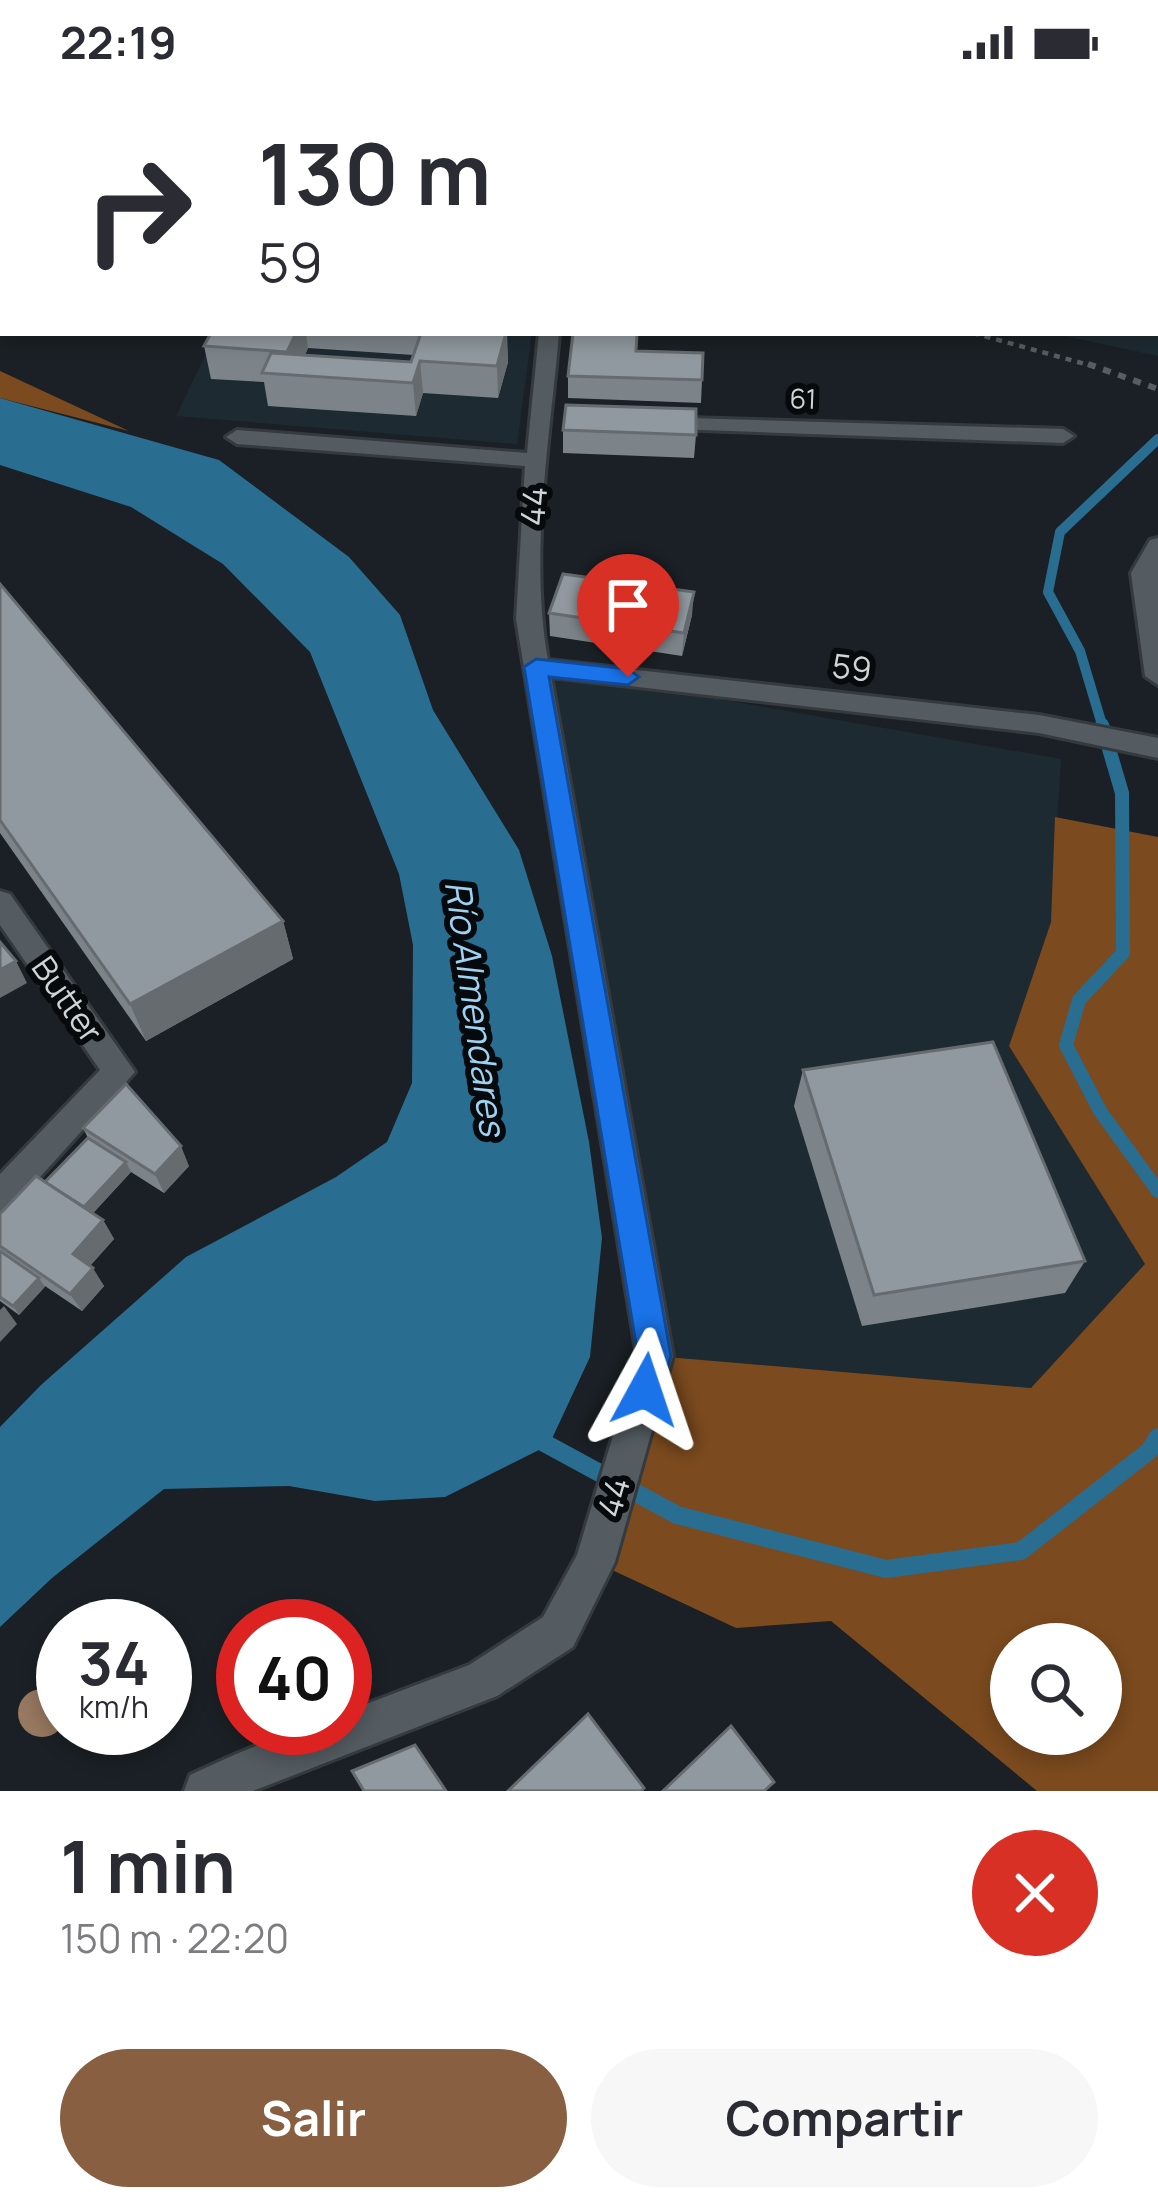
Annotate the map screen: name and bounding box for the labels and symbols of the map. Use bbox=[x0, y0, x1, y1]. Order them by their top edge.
street label: 61 bbox=[789, 379, 817, 417]
street label: 44 bbox=[509, 484, 557, 528]
pin bbox=[577, 554, 679, 677]
street label: 59 bbox=[830, 642, 874, 692]
water label: Río Almendares bbox=[434, 877, 519, 1142]
street label: Butter bbox=[22, 947, 114, 1051]
position arrow bbox=[582, 1327, 708, 1453]
street label: 44 bbox=[586, 1472, 640, 1522]
speed limit sign: 40 bbox=[216, 1599, 372, 1755]

